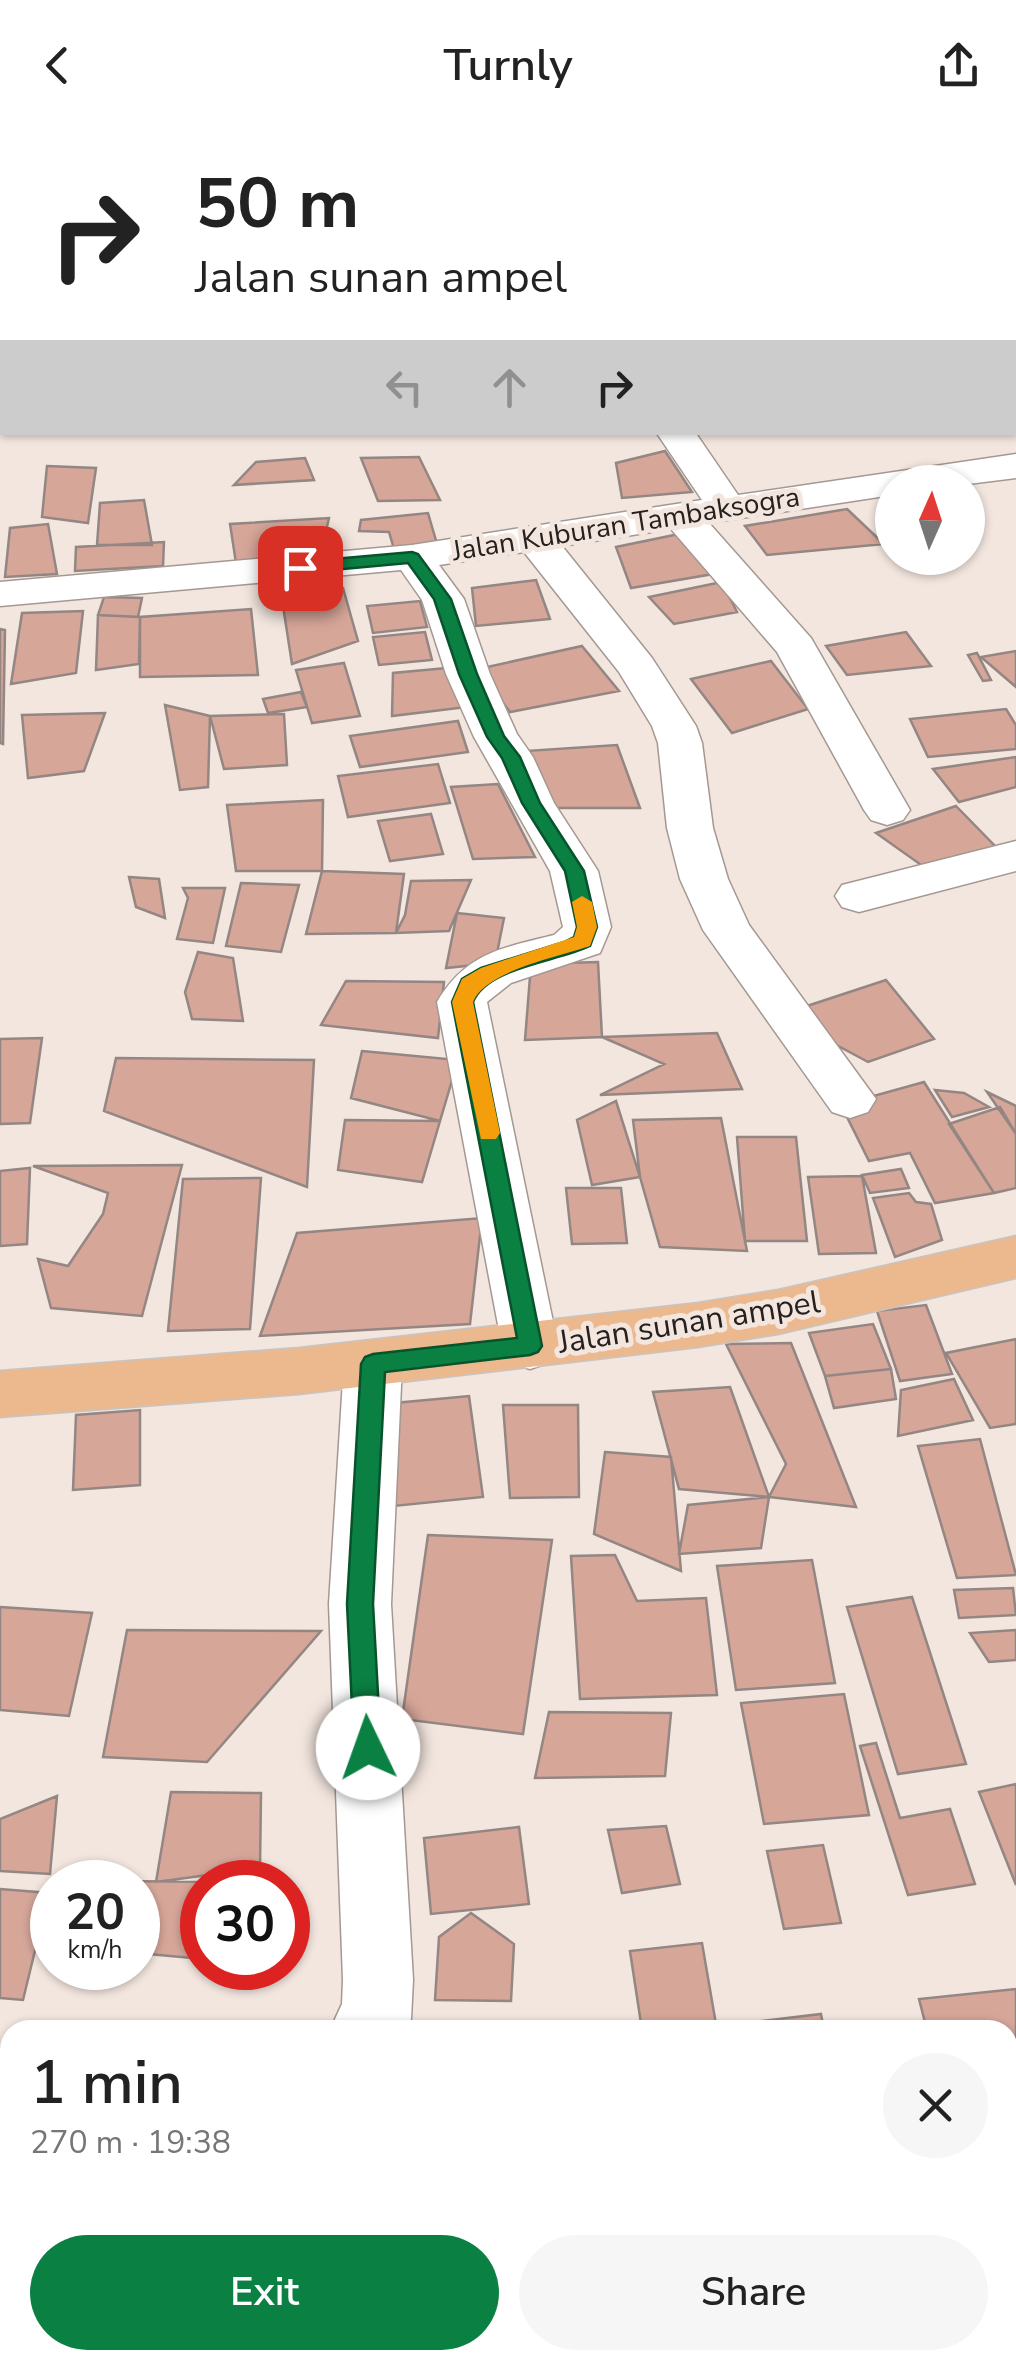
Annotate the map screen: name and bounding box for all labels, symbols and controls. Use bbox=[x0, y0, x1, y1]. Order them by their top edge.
text: Turnly bbox=[443, 35, 573, 96]
icon: back bbox=[30, 38, 85, 93]
icon: share bbox=[931, 38, 986, 93]
text: 50 m bbox=[195, 156, 359, 252]
icon: right bbox=[30, 170, 160, 300]
text: Jalan sunan ampel bbox=[195, 247, 567, 308]
icon: left bbox=[377, 360, 432, 415]
icon: ahead bbox=[482, 360, 537, 415]
icon: right bbox=[587, 360, 642, 415]
north arrow bbox=[875, 465, 985, 575]
map controls bbox=[875, 465, 985, 575]
street label: Jalan Kuburan Tambaksogra bbox=[448, 478, 803, 570]
pin bbox=[258, 526, 343, 611]
icon: arrive bbox=[273, 541, 328, 596]
street label: Jalan sunan ampel bbox=[554, 1280, 824, 1364]
position arrow bbox=[316, 1696, 420, 1800]
speed limit sign: 30 bbox=[180, 1860, 310, 1990]
text: 20 bbox=[65, 1878, 125, 1947]
text: km/h bbox=[67, 1933, 123, 1967]
text: 1 min bbox=[30, 2042, 183, 2124]
button: close bbox=[883, 2053, 988, 2158]
text: 270 m · 19:38 bbox=[30, 2121, 231, 2164]
button: Exit bbox=[30, 2235, 499, 2350]
button: Share bbox=[519, 2235, 988, 2350]

